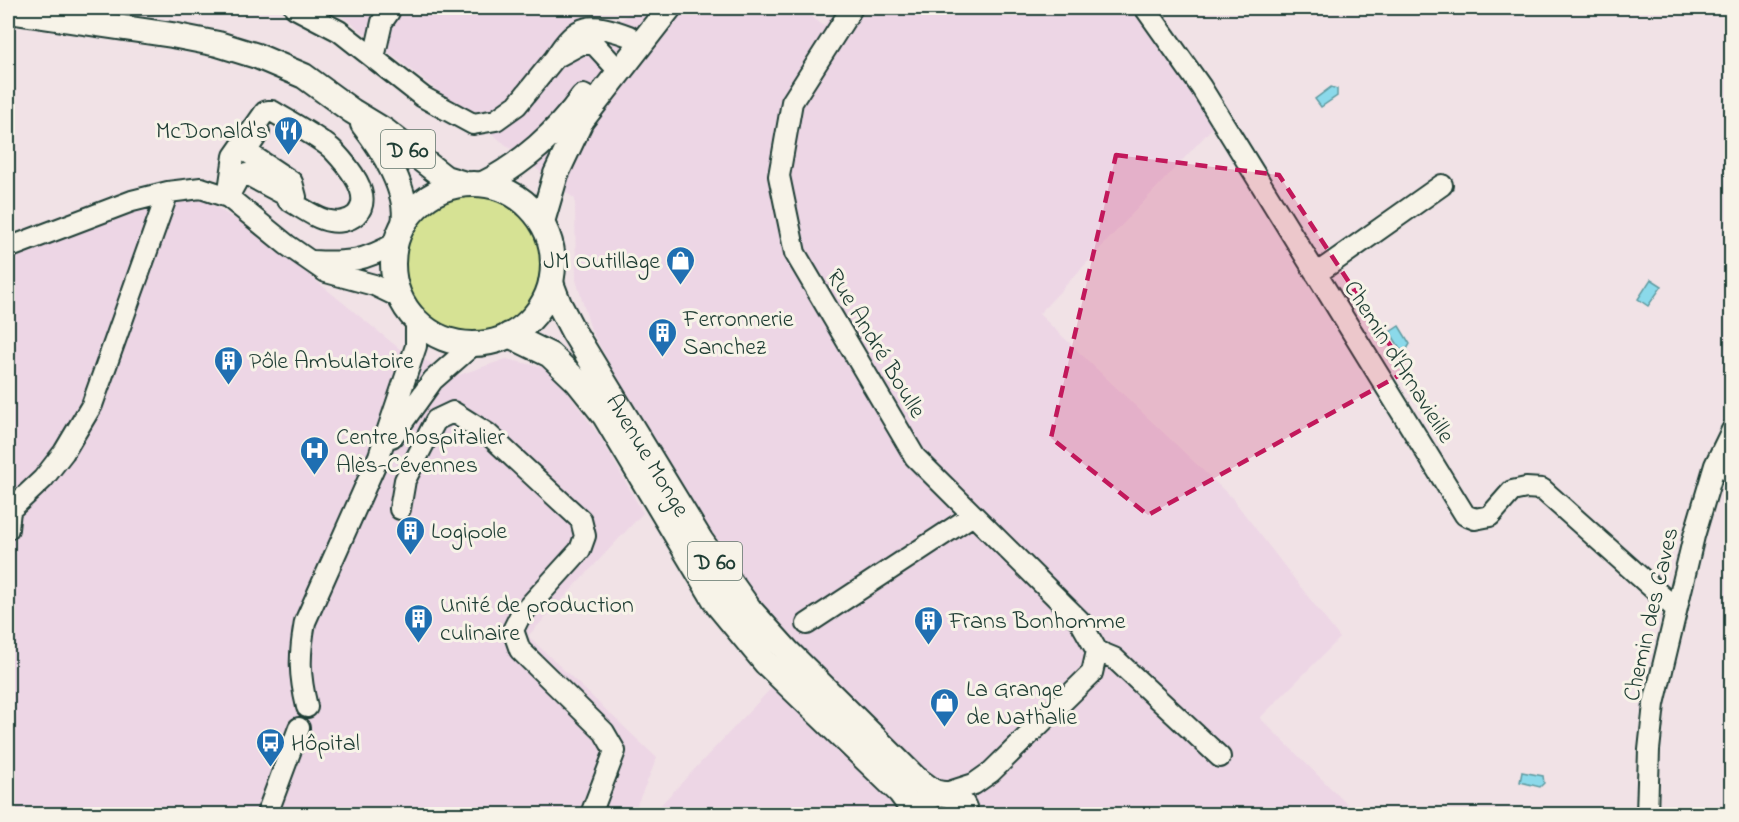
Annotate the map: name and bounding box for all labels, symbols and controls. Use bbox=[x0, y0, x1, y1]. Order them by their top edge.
restaurant icon: McDonald's bbox=[273, 114, 305, 156]
place label: McDonald's bbox=[156, 115, 268, 150]
road number: D 60 bbox=[381, 130, 435, 168]
shop icon: JM Outillage bbox=[665, 244, 697, 286]
place label: JM Outillage bbox=[543, 245, 660, 280]
street label: Rue André Boulle bbox=[816, 263, 934, 426]
street label: Chemin d'Arnavieille bbox=[1334, 274, 1462, 451]
place label: Ferronnerie Sanchez bbox=[682, 303, 794, 366]
building icon: Ferronnerie Sanchez bbox=[646, 316, 678, 358]
building icon: Pôle Ambulatoire bbox=[212, 344, 244, 386]
place label: Pôle Ambulatoire bbox=[249, 345, 414, 380]
street label: Avenue Monge bbox=[595, 388, 697, 525]
place label: Centre hospitalier Alès-Cévennes bbox=[336, 421, 506, 484]
hospital icon: Centre hospitalier Alès-Cévennes bbox=[299, 434, 331, 476]
building icon: Logipole bbox=[394, 514, 426, 556]
place label: Logipole bbox=[431, 515, 507, 550]
street label: Chemin des Caves bbox=[1615, 524, 1689, 705]
road number: D 60 bbox=[688, 542, 742, 580]
place label: Unité de production culinaire bbox=[440, 589, 634, 652]
building icon: Unité de production culinaire bbox=[403, 602, 435, 644]
building icon: Frans Bonhomme bbox=[912, 604, 944, 646]
place label: Frans Bonhomme bbox=[948, 605, 1126, 640]
place label: La Grange de Nathalie bbox=[966, 673, 1077, 736]
shop icon: La Grange de Nathalie bbox=[929, 686, 961, 728]
bus stop icon: Hôpital bbox=[254, 726, 286, 768]
place label: Hôpital bbox=[291, 727, 360, 762]

